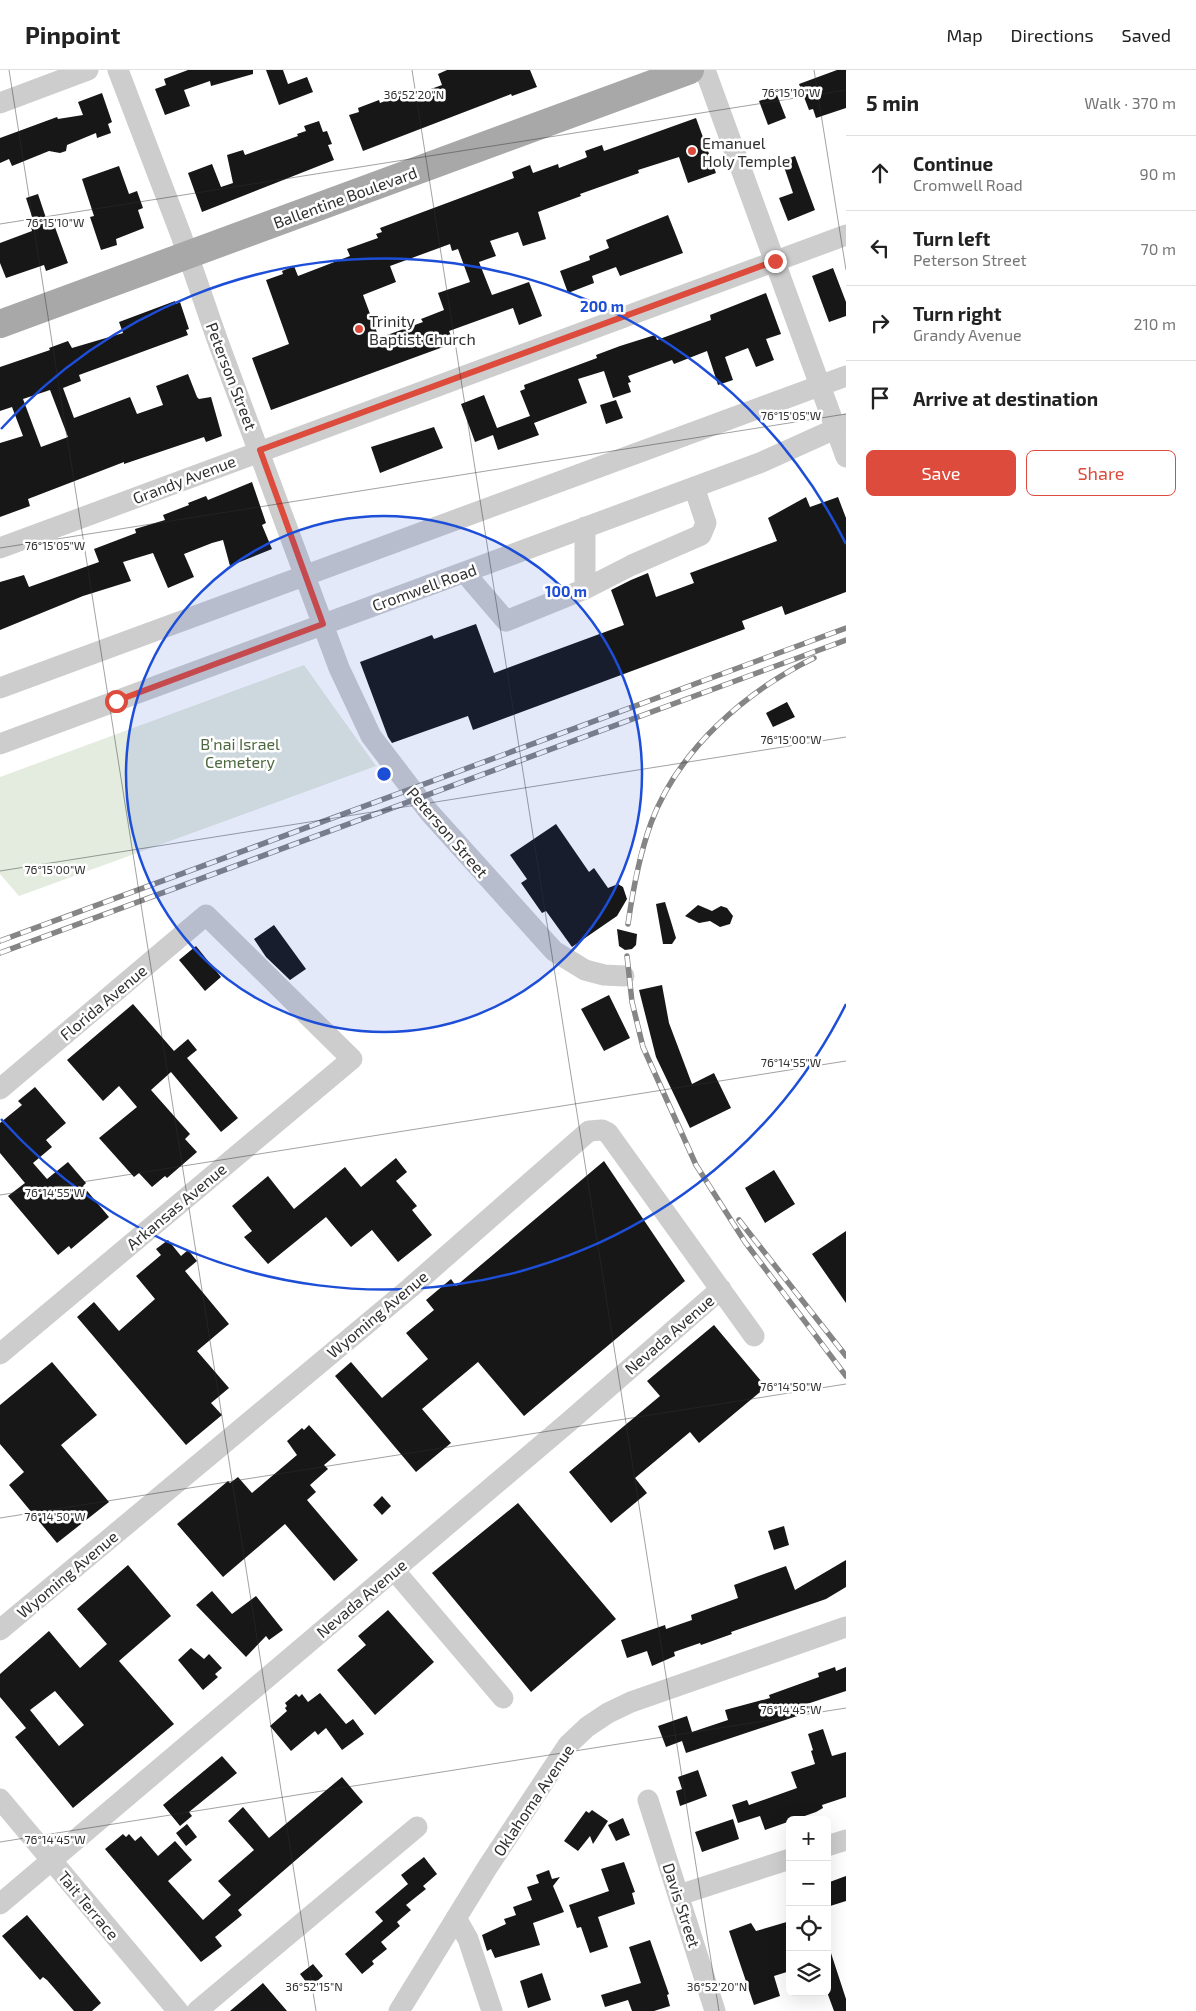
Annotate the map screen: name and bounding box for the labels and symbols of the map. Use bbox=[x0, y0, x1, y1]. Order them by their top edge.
text: 76°15'10"W bbox=[762, 85, 820, 99]
text: 36°52'20"N bbox=[384, 87, 444, 101]
place label: Emanuel Holy Temple bbox=[702, 133, 790, 170]
marker: Emanuel Holy Temple bbox=[686, 145, 698, 157]
street label: Ballentine Boulevard bbox=[270, 162, 420, 232]
text: 76°15'10"W bbox=[26, 215, 84, 229]
route end bbox=[764, 250, 787, 273]
text: 200 m bbox=[580, 297, 624, 315]
place label: Trinity Baptist Church bbox=[369, 311, 476, 348]
street label: Peterson Street bbox=[203, 320, 261, 432]
marker: Trinity Baptist Church bbox=[353, 323, 365, 335]
text: 76°15'05"W bbox=[761, 408, 821, 422]
street label: Grandy Avenue bbox=[130, 451, 238, 507]
text: 76°15'05"W bbox=[25, 538, 85, 552]
street label: Cromwell Road bbox=[369, 559, 479, 615]
text: 100 m bbox=[545, 582, 587, 600]
route start bbox=[105, 690, 128, 713]
text: 76°15'00"W bbox=[760, 732, 822, 746]
park label: B’nai Israel Cemetery bbox=[200, 734, 280, 771]
centre of rings bbox=[375, 765, 393, 783]
street label: Peterson Street bbox=[404, 783, 492, 881]
text: 76°15'00"W bbox=[24, 862, 86, 876]
street label: Florida Avenue bbox=[56, 960, 150, 1044]
text: 76°14'55"W bbox=[761, 1055, 821, 1069]
street label: Arkansas Avenue bbox=[122, 1159, 230, 1253]
text: 76°14'55"W bbox=[25, 1185, 85, 1199]
street label: Wyoming Avenue bbox=[323, 1266, 431, 1362]
street label: Nevada Avenue bbox=[621, 1290, 717, 1378]
text: 76°14'50"W bbox=[760, 1379, 822, 1393]
text: 76°14'50"W bbox=[24, 1509, 86, 1523]
street label: Wyoming Avenue bbox=[13, 1526, 121, 1622]
street label: Nevada Avenue bbox=[312, 1555, 410, 1641]
text: 76°14'45"W bbox=[760, 1702, 822, 1716]
street label: Oklahoma Avenue bbox=[489, 1741, 577, 1859]
text: 76°14'45"W bbox=[24, 1832, 86, 1846]
street label: Davis Street bbox=[659, 1860, 705, 1950]
street label: Tait Terrace bbox=[55, 1867, 123, 1943]
text: 36°52'15"N bbox=[285, 1979, 343, 1993]
text: 36°52'20"N bbox=[687, 1979, 747, 1993]

